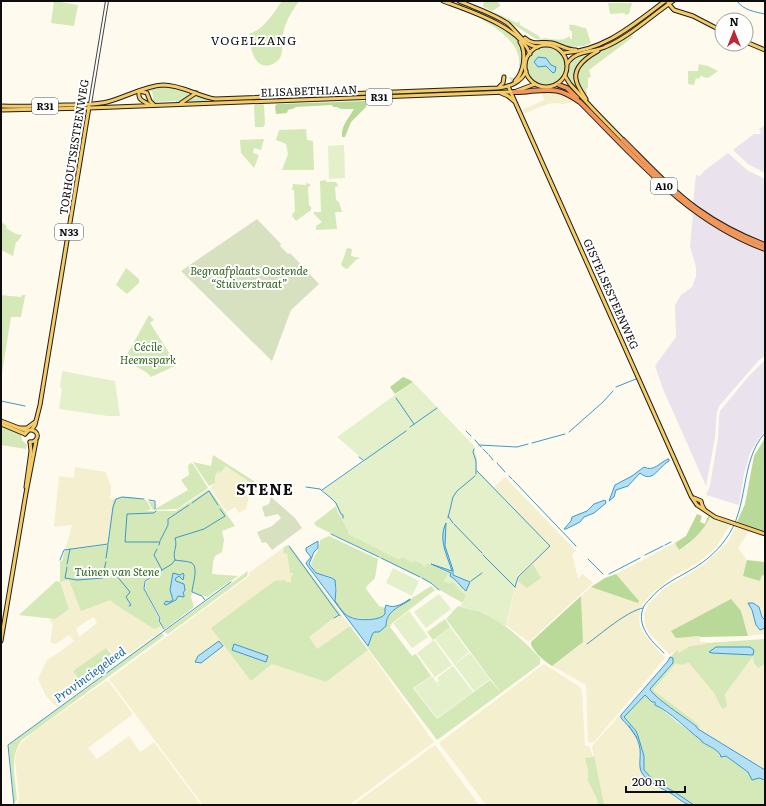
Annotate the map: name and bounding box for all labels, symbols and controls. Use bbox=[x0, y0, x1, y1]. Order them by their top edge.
north arrow bbox=[714, 12, 754, 52]
text: N bbox=[729, 13, 739, 29]
district label: VOGELZANG bbox=[211, 31, 297, 49]
street label: TORHOUTSESTEENWEG bbox=[54, 78, 92, 216]
street label: ELISABETHLAAN bbox=[260, 80, 358, 100]
road number: R31 bbox=[366, 89, 392, 105]
road number: R31 bbox=[32, 98, 58, 114]
road number: A10 bbox=[651, 178, 677, 194]
road number: N33 bbox=[55, 224, 83, 240]
street label: GISTELSESTEENWEG bbox=[580, 236, 644, 352]
park label: Begraafplaats Oostende “Stuiverstraat” bbox=[190, 262, 308, 291]
park label: Cécile Heemspark bbox=[120, 338, 176, 367]
district label: STENE bbox=[236, 477, 294, 500]
park label: Tuinen van Stene bbox=[74, 563, 160, 579]
water label: Provinciegeleed bbox=[50, 642, 129, 706]
scale bar bbox=[626, 768, 685, 794]
text: 200 m bbox=[632, 772, 666, 790]

